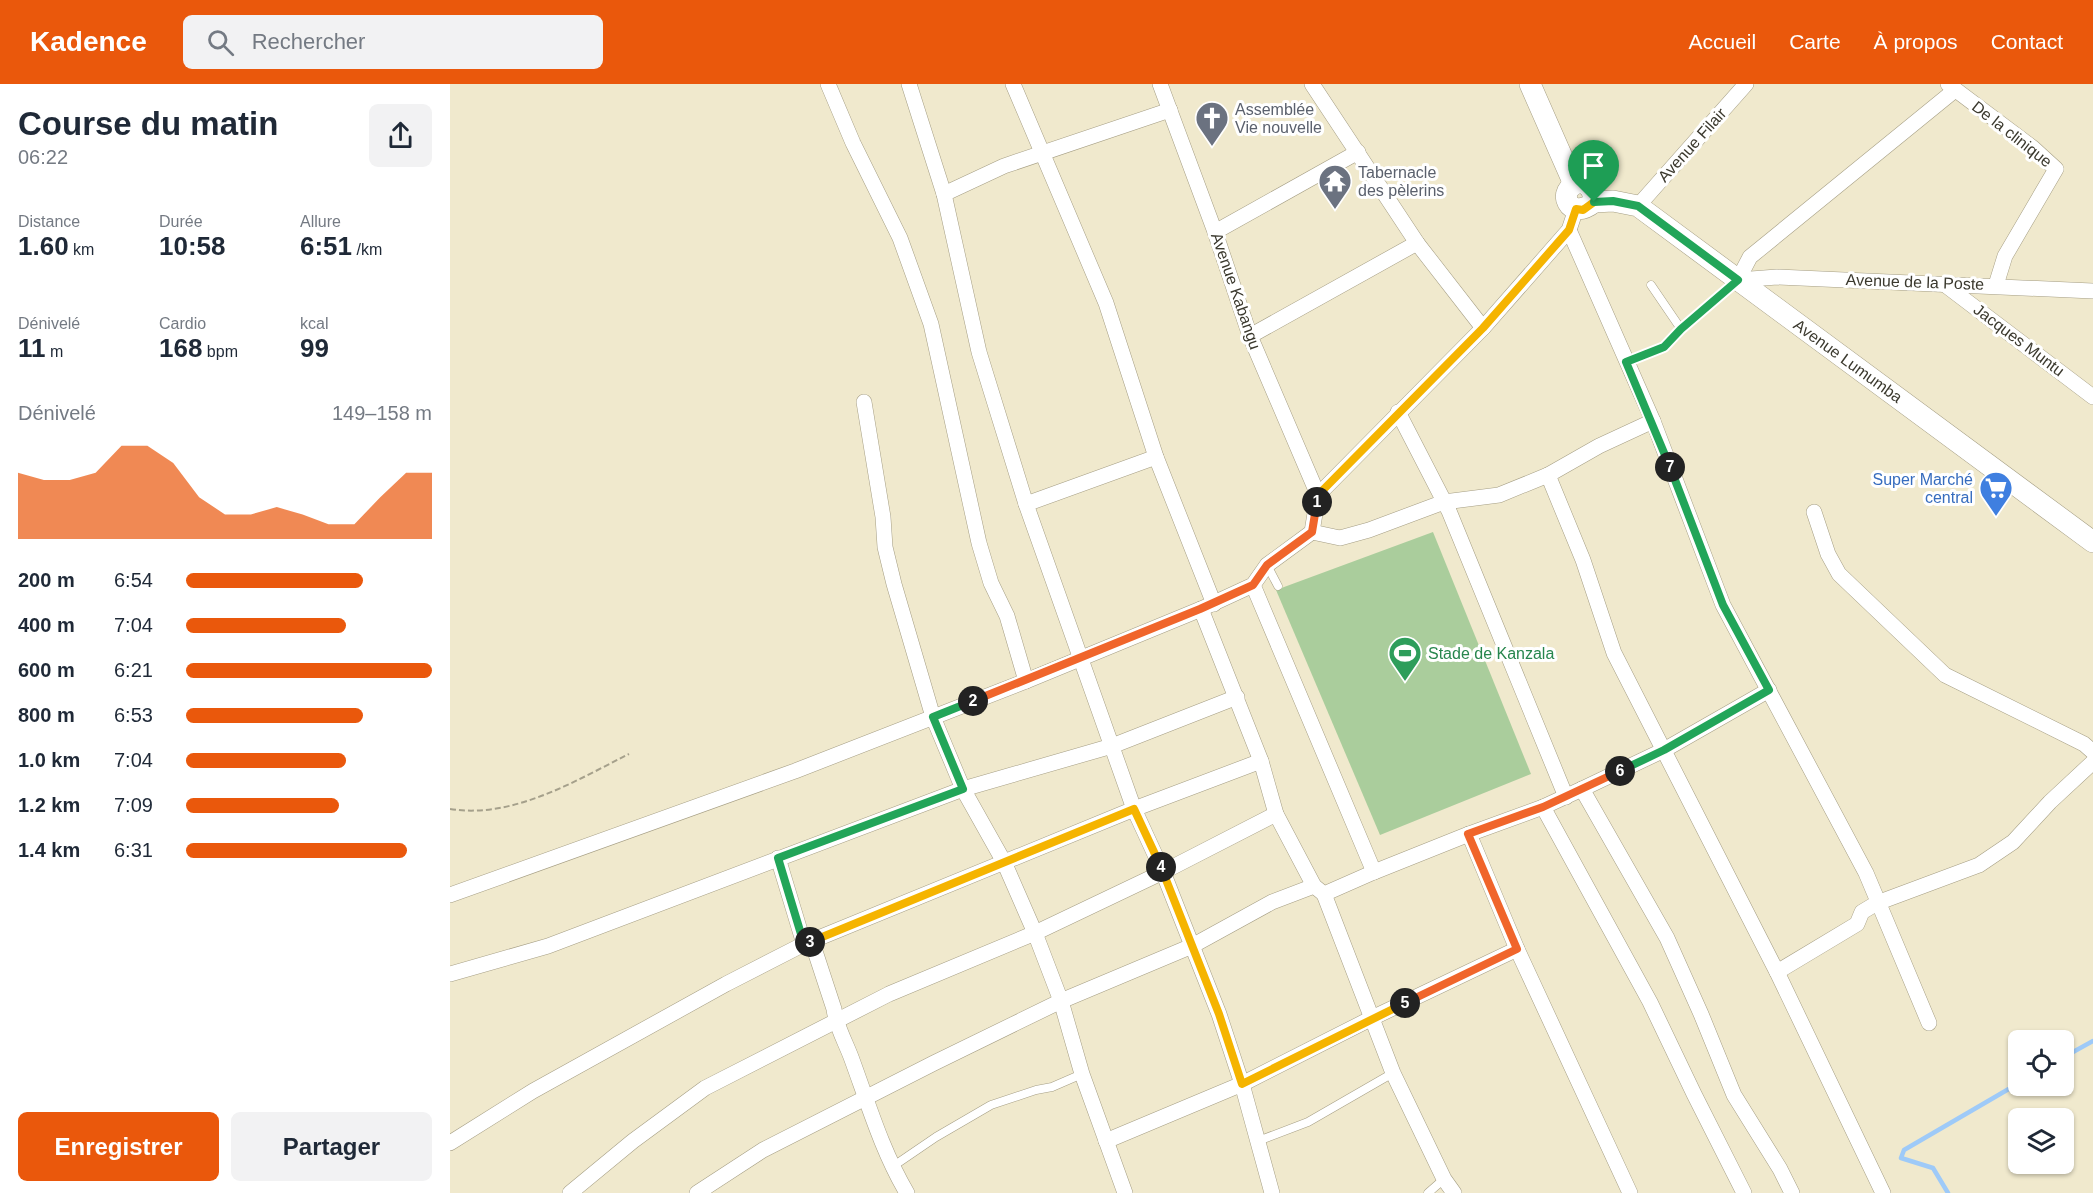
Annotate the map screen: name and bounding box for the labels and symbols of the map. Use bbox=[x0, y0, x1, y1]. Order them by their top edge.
street label: De la clinique bbox=[1969, 98, 2055, 170]
church icon: Assemblée Vie nouvelle bbox=[1194, 100, 1230, 147]
place label: Assemblée Vie nouvelle bbox=[1235, 101, 1322, 136]
street label: Avenue Filair bbox=[1655, 104, 1730, 185]
pin bbox=[1568, 140, 1619, 202]
temple icon: Tabernacle des pèlerins bbox=[1317, 163, 1353, 210]
place label: Tabernacle des pèlerins bbox=[1358, 164, 1444, 199]
street label: Avenue Kabangu bbox=[1208, 230, 1264, 352]
street label: Avenue de la Poste bbox=[1846, 271, 1985, 293]
street label: Jacques Muntu bbox=[1971, 301, 2067, 379]
street label: Avenue Lumumba bbox=[1791, 316, 1905, 406]
pin: 7 bbox=[1655, 452, 1685, 482]
supermarket icon: Super Marché central bbox=[1978, 470, 2014, 517]
place label: Super Marché central bbox=[1873, 471, 1973, 506]
pin: 1 bbox=[1302, 487, 1332, 517]
sports icon: Stade de Kanzala bbox=[1387, 635, 1423, 682]
place label: Stade de Kanzala bbox=[1428, 645, 1554, 662]
pin: 2 bbox=[958, 686, 988, 716]
pin: 6 bbox=[1605, 756, 1635, 786]
pin: 4 bbox=[1146, 852, 1176, 882]
pin: 3 bbox=[795, 927, 825, 957]
pin: 5 bbox=[1390, 988, 1420, 1018]

